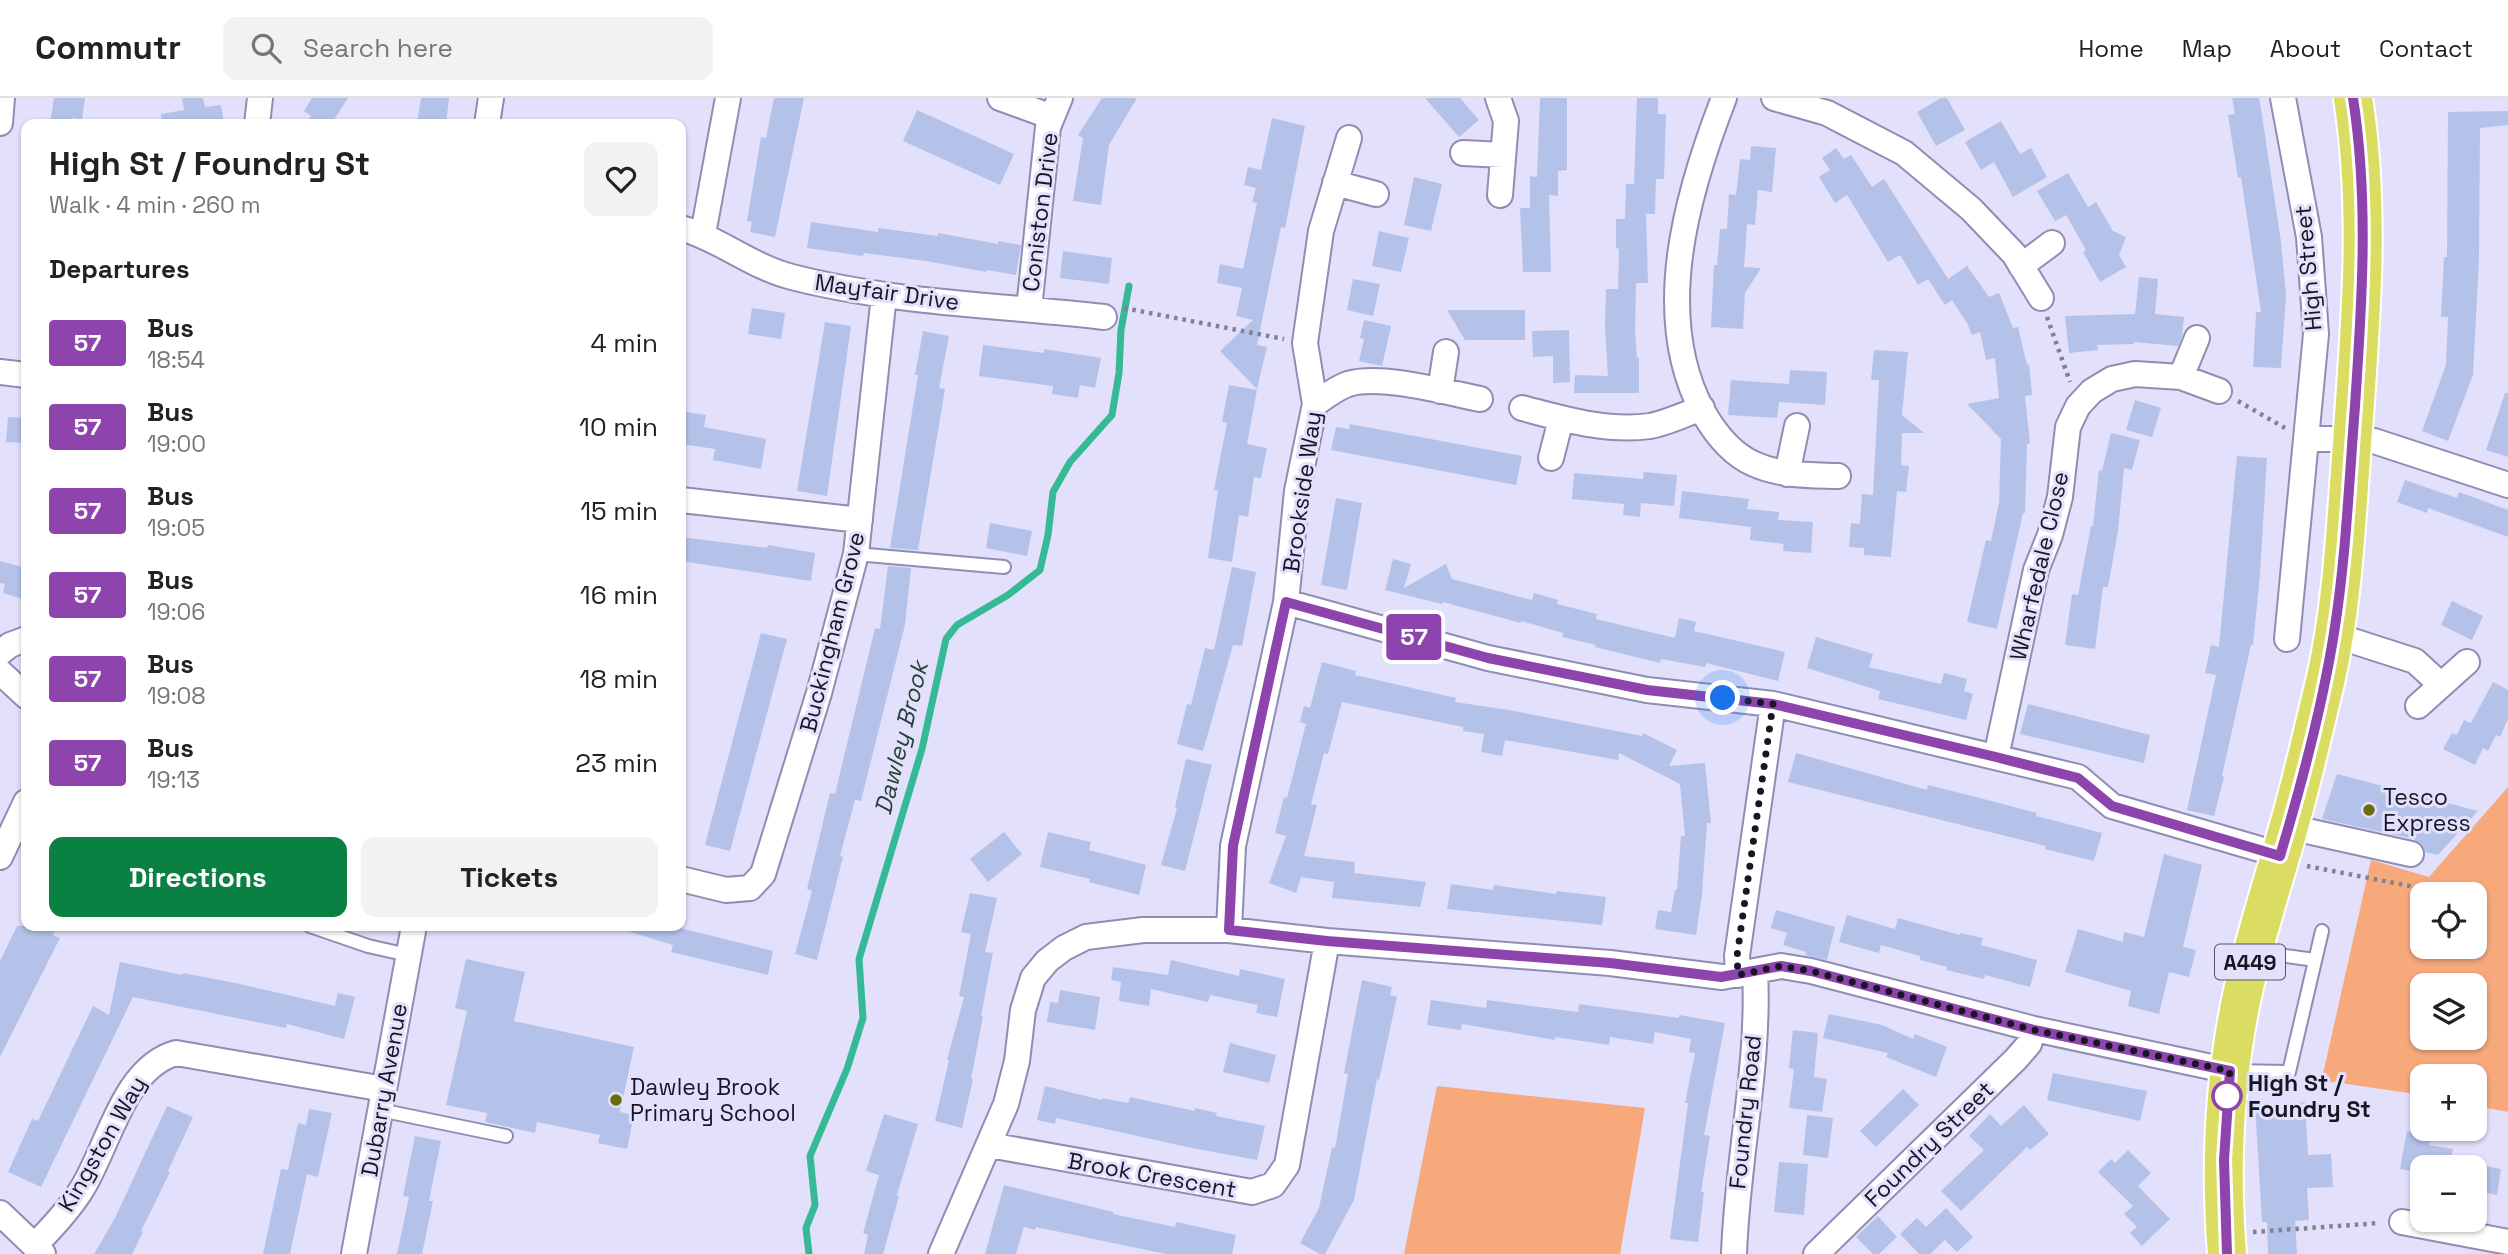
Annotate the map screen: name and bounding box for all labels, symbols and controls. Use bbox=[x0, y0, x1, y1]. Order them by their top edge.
search box bbox=[223, 17, 713, 80]
text: Commutr bbox=[35, 27, 181, 69]
icon: search bbox=[247, 29, 285, 67]
text: Search here bbox=[303, 31, 453, 65]
text: Home bbox=[2078, 33, 2144, 64]
text: Map bbox=[2182, 33, 2232, 64]
text: About bbox=[2270, 33, 2341, 64]
text: Contact bbox=[2379, 33, 2473, 64]
street label: Coniston Drive bbox=[1015, 131, 1065, 293]
button: heart bbox=[584, 142, 658, 216]
text: High St / Foundry St bbox=[49, 143, 370, 185]
text: Walk · 4 min · 260 m bbox=[49, 190, 261, 220]
street label: High Street bbox=[2288, 204, 2328, 332]
text: Departures bbox=[49, 252, 190, 286]
street label: Mayfair Drive bbox=[813, 267, 961, 317]
text: Bus bbox=[147, 311, 194, 345]
text: 4 min bbox=[590, 326, 658, 360]
text: 57 bbox=[74, 327, 101, 358]
text: 18:54 bbox=[147, 345, 205, 375]
text: Bus bbox=[147, 395, 194, 429]
street label: Brookside Way bbox=[1276, 409, 1328, 575]
text: 10 min bbox=[579, 410, 658, 444]
text: 57 bbox=[74, 411, 101, 442]
text: 19:00 bbox=[147, 429, 206, 459]
street label: Wharfedale Close bbox=[2003, 469, 2075, 663]
text: Bus bbox=[147, 479, 194, 513]
text: 15 min bbox=[580, 494, 658, 528]
text: 57 bbox=[74, 495, 101, 526]
text: 19:05 bbox=[147, 513, 205, 543]
street label: Buckingham Grove bbox=[793, 529, 871, 735]
text: Bus bbox=[147, 563, 194, 597]
text: 16 min bbox=[580, 578, 658, 612]
text: 57 bbox=[74, 579, 101, 610]
text: 19:06 bbox=[147, 597, 205, 627]
line badge: 57 bbox=[1382, 614, 1446, 660]
text: 57 bbox=[1400, 621, 1428, 652]
text: Bus bbox=[147, 647, 194, 681]
water label: Dawley Brook bbox=[867, 655, 936, 818]
text: 18 min bbox=[580, 662, 658, 696]
text: 57 bbox=[74, 663, 101, 694]
your location bbox=[1705, 680, 1740, 715]
text: 19:08 bbox=[147, 681, 206, 711]
text: Bus bbox=[147, 731, 194, 765]
text: 23 min bbox=[575, 746, 658, 780]
text: 57 bbox=[74, 747, 101, 778]
text: 19:13 bbox=[147, 765, 200, 795]
place label: Tesco Express bbox=[2383, 782, 2471, 838]
marker: Tesco Express bbox=[2361, 802, 2377, 818]
button: Directions bbox=[49, 837, 347, 917]
button: Tickets bbox=[361, 837, 658, 917]
map controls bbox=[2410, 882, 2487, 1232]
button: locate bbox=[2410, 882, 2487, 959]
road number: A449 bbox=[2215, 944, 2285, 980]
button: layers bbox=[2410, 973, 2487, 1050]
street label: Dubarry Avenue bbox=[354, 1001, 414, 1179]
street label: Foundry Road bbox=[1722, 1034, 1768, 1190]
button: + bbox=[2410, 1064, 2487, 1141]
place label: High St / Foundry St bbox=[2248, 1068, 2371, 1124]
street label: Kingston Way bbox=[51, 1071, 153, 1217]
place label: Dawley Brook Primary School bbox=[630, 1072, 796, 1128]
street label: Foundry Street bbox=[1858, 1075, 2000, 1213]
marker: High St / Foundry St bbox=[2212, 1081, 2242, 1111]
marker: Dawley Brook Primary School bbox=[608, 1092, 624, 1108]
street label: Brook Crescent bbox=[1065, 1145, 1239, 1205]
button: − bbox=[2410, 1155, 2487, 1232]

